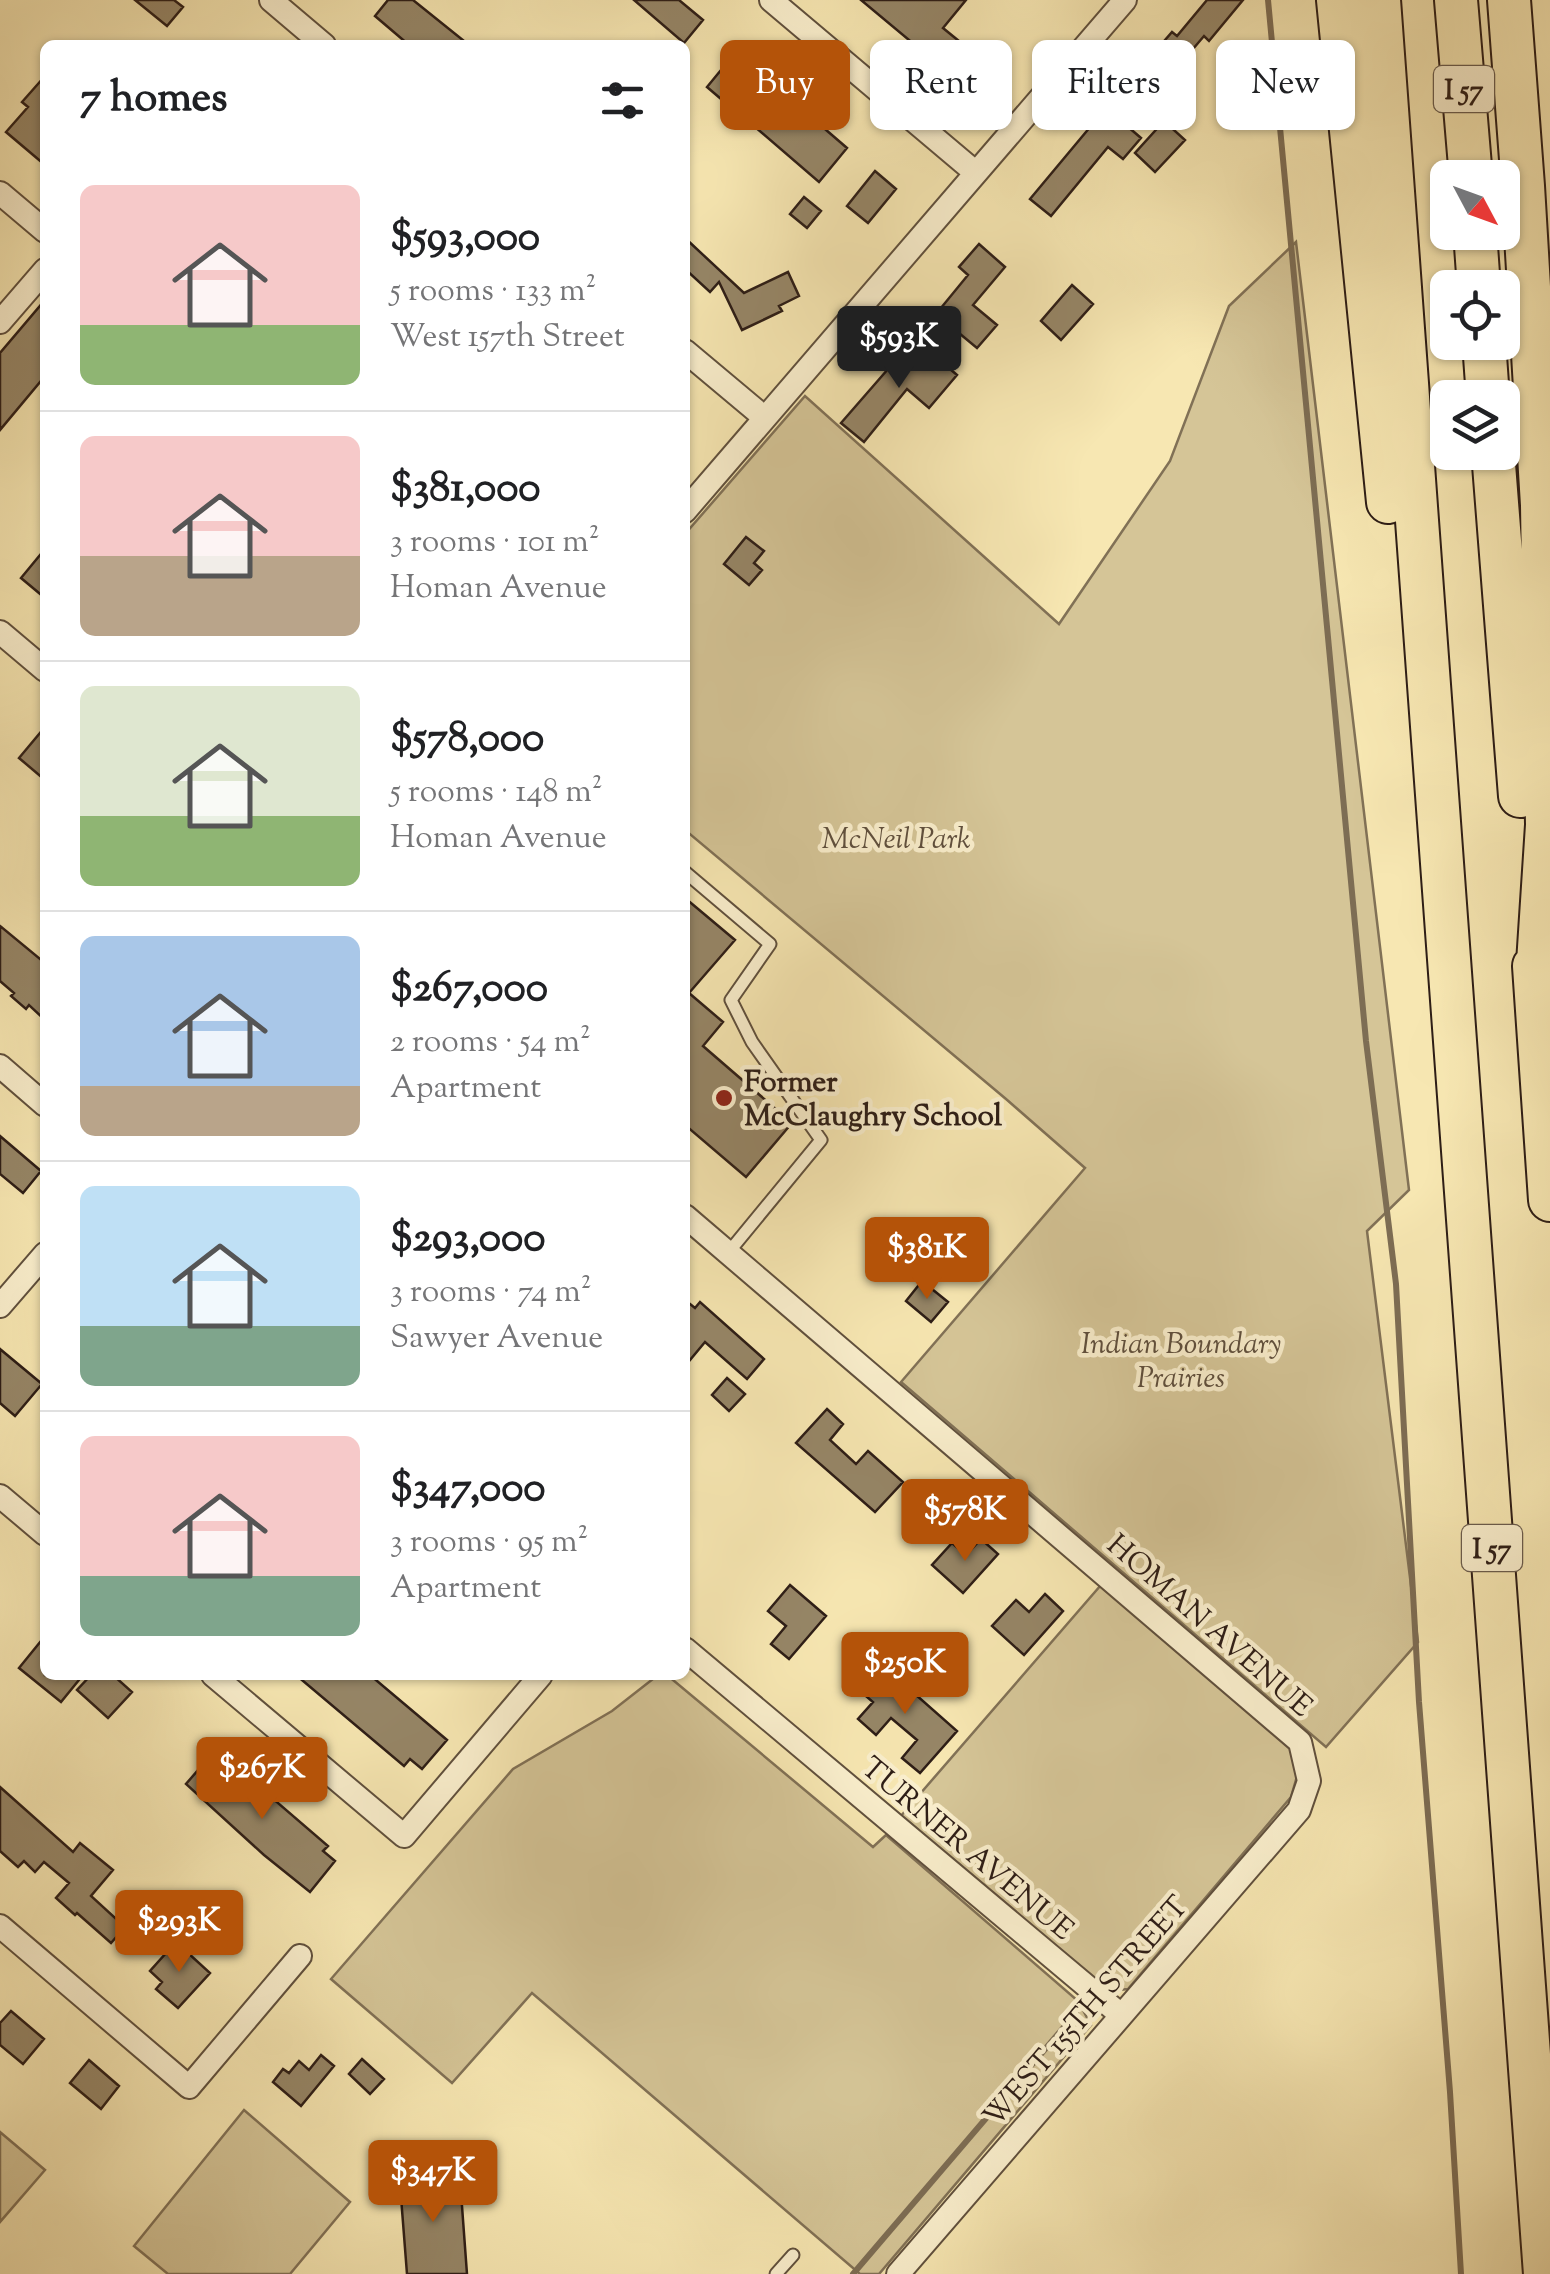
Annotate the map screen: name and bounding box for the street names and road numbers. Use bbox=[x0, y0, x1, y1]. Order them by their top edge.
road number: I 57 bbox=[1434, 66, 1494, 112]
street label: HOMAN AVENUE bbox=[1096, 1525, 1321, 1728]
road number: I 57 bbox=[1462, 1525, 1522, 1571]
street label: TURNER AVENUE bbox=[851, 1748, 1082, 1952]
street label: WEST 155TH STREET bbox=[974, 1888, 1200, 2138]

